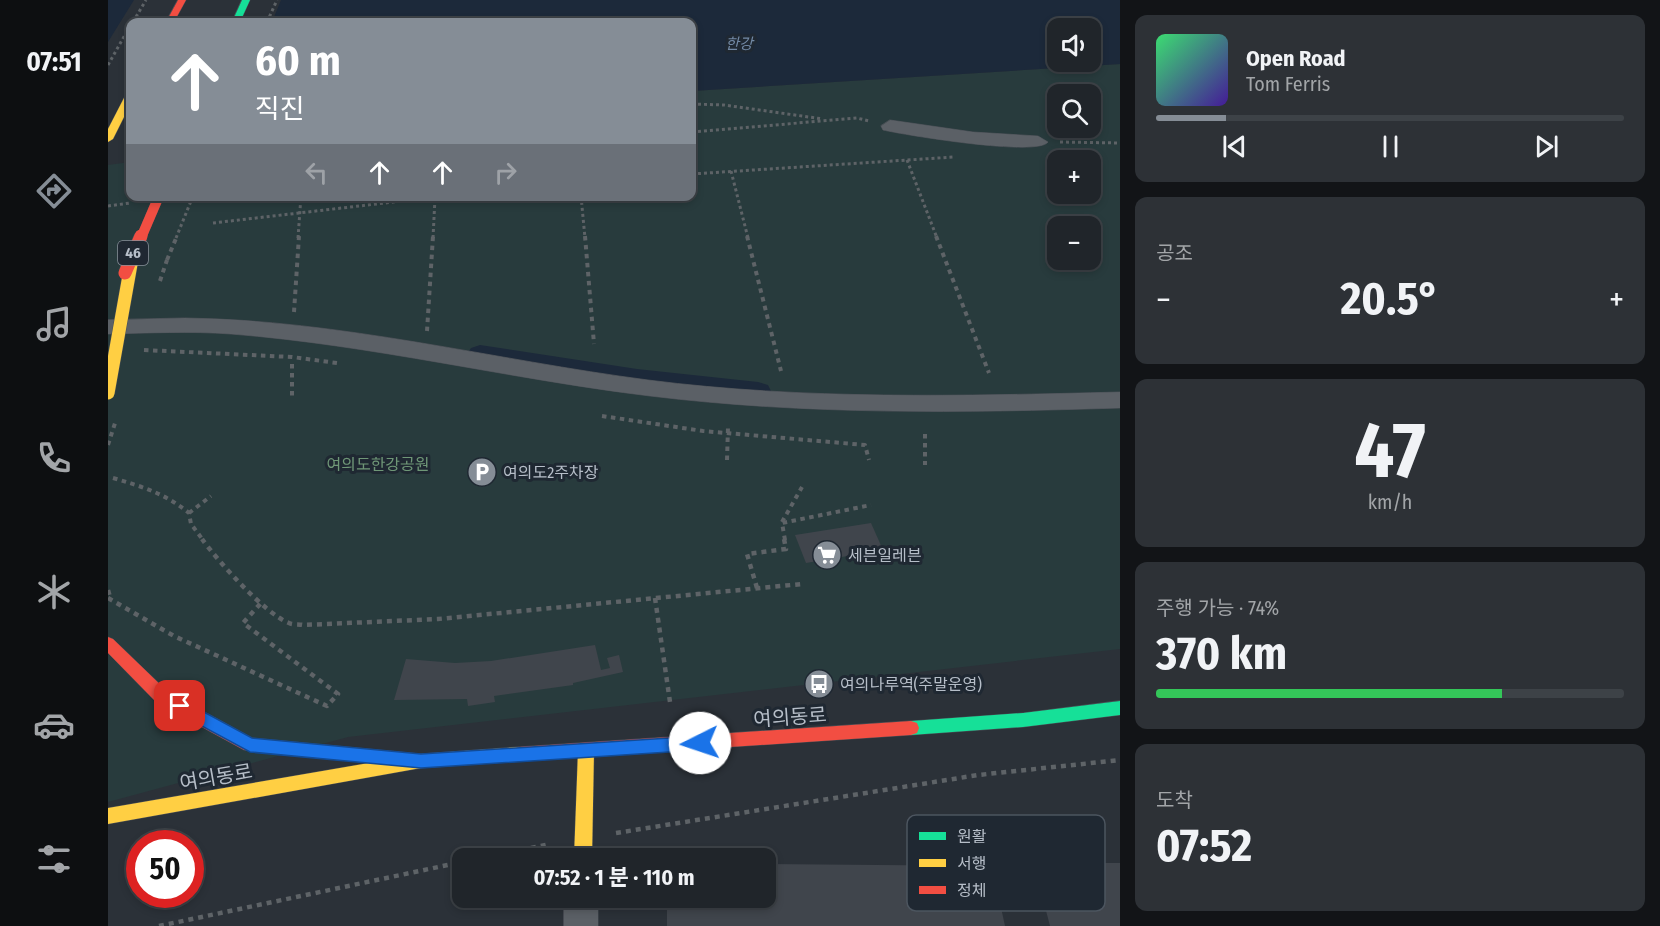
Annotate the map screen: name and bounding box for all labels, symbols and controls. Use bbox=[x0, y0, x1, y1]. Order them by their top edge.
map controls bbox=[1047, 18, 1101, 270]
button: sound bbox=[1047, 18, 1101, 72]
water label: 한강 bbox=[725, 35, 755, 53]
text: 60 m bbox=[255, 36, 341, 86]
icon: ahead bbox=[156, 42, 234, 120]
text: Open Road bbox=[1246, 45, 1346, 72]
text: 07:51 bbox=[26, 46, 82, 78]
text: Tom Ferris bbox=[1246, 72, 1330, 96]
button: search bbox=[1047, 84, 1101, 138]
text: 직진 bbox=[255, 93, 305, 125]
icon: previous bbox=[1218, 130, 1251, 163]
icon: pause bbox=[1374, 130, 1407, 163]
icon: next bbox=[1530, 130, 1563, 163]
button: + bbox=[1047, 150, 1101, 204]
icon: left bbox=[300, 156, 333, 189]
icon: ahead bbox=[363, 156, 396, 189]
icon: ahead bbox=[426, 156, 459, 189]
icon: right bbox=[489, 156, 522, 189]
icon: directions bbox=[33, 170, 75, 212]
button: − bbox=[1047, 216, 1101, 270]
road number: 46 bbox=[118, 241, 148, 265]
text: 공조 bbox=[1156, 241, 1193, 265]
text: 20.5° bbox=[1340, 272, 1439, 326]
text: − bbox=[1156, 280, 1171, 320]
text: + bbox=[1609, 280, 1624, 320]
icon: music bbox=[33, 303, 75, 345]
text: 47 bbox=[1354, 404, 1426, 498]
icon: phone bbox=[33, 437, 75, 479]
park label: 여의도한강공원 bbox=[326, 455, 430, 474]
parking icon: 여의도2주차장 bbox=[466, 456, 498, 488]
place label: 여의도2주차장 bbox=[503, 463, 599, 482]
text: km/h bbox=[1368, 490, 1412, 514]
supermarket icon: 세븐일레븐 bbox=[811, 539, 843, 571]
place label: 세븐일레븐 bbox=[848, 546, 922, 565]
icon: climate bbox=[33, 571, 75, 613]
text: 주행 가능 · 74% bbox=[1156, 596, 1279, 620]
text: 370 km bbox=[1156, 627, 1287, 681]
bus stop icon: 여의나루역(주말운영) bbox=[803, 668, 835, 700]
place label: 여의나루역(주말운영) bbox=[840, 675, 982, 694]
pin bbox=[154, 680, 205, 731]
icon: arrive bbox=[163, 689, 196, 722]
street label: 여의동로 bbox=[752, 702, 828, 732]
icon: car bbox=[33, 704, 75, 746]
position arrow bbox=[668, 711, 732, 775]
street label: 여의동로 bbox=[178, 759, 254, 795]
text: 도착 bbox=[1156, 788, 1193, 812]
legend bbox=[907, 815, 1105, 911]
text: 07:52 bbox=[1156, 819, 1252, 873]
text: 원활 bbox=[957, 827, 987, 846]
speed limit sign: 50 bbox=[126, 830, 204, 908]
icon: filters bbox=[33, 838, 75, 880]
text: 서행 bbox=[957, 854, 986, 873]
text: 07:52 · 1 분 · 110 m bbox=[533, 864, 695, 891]
text: 정체 bbox=[957, 881, 986, 900]

